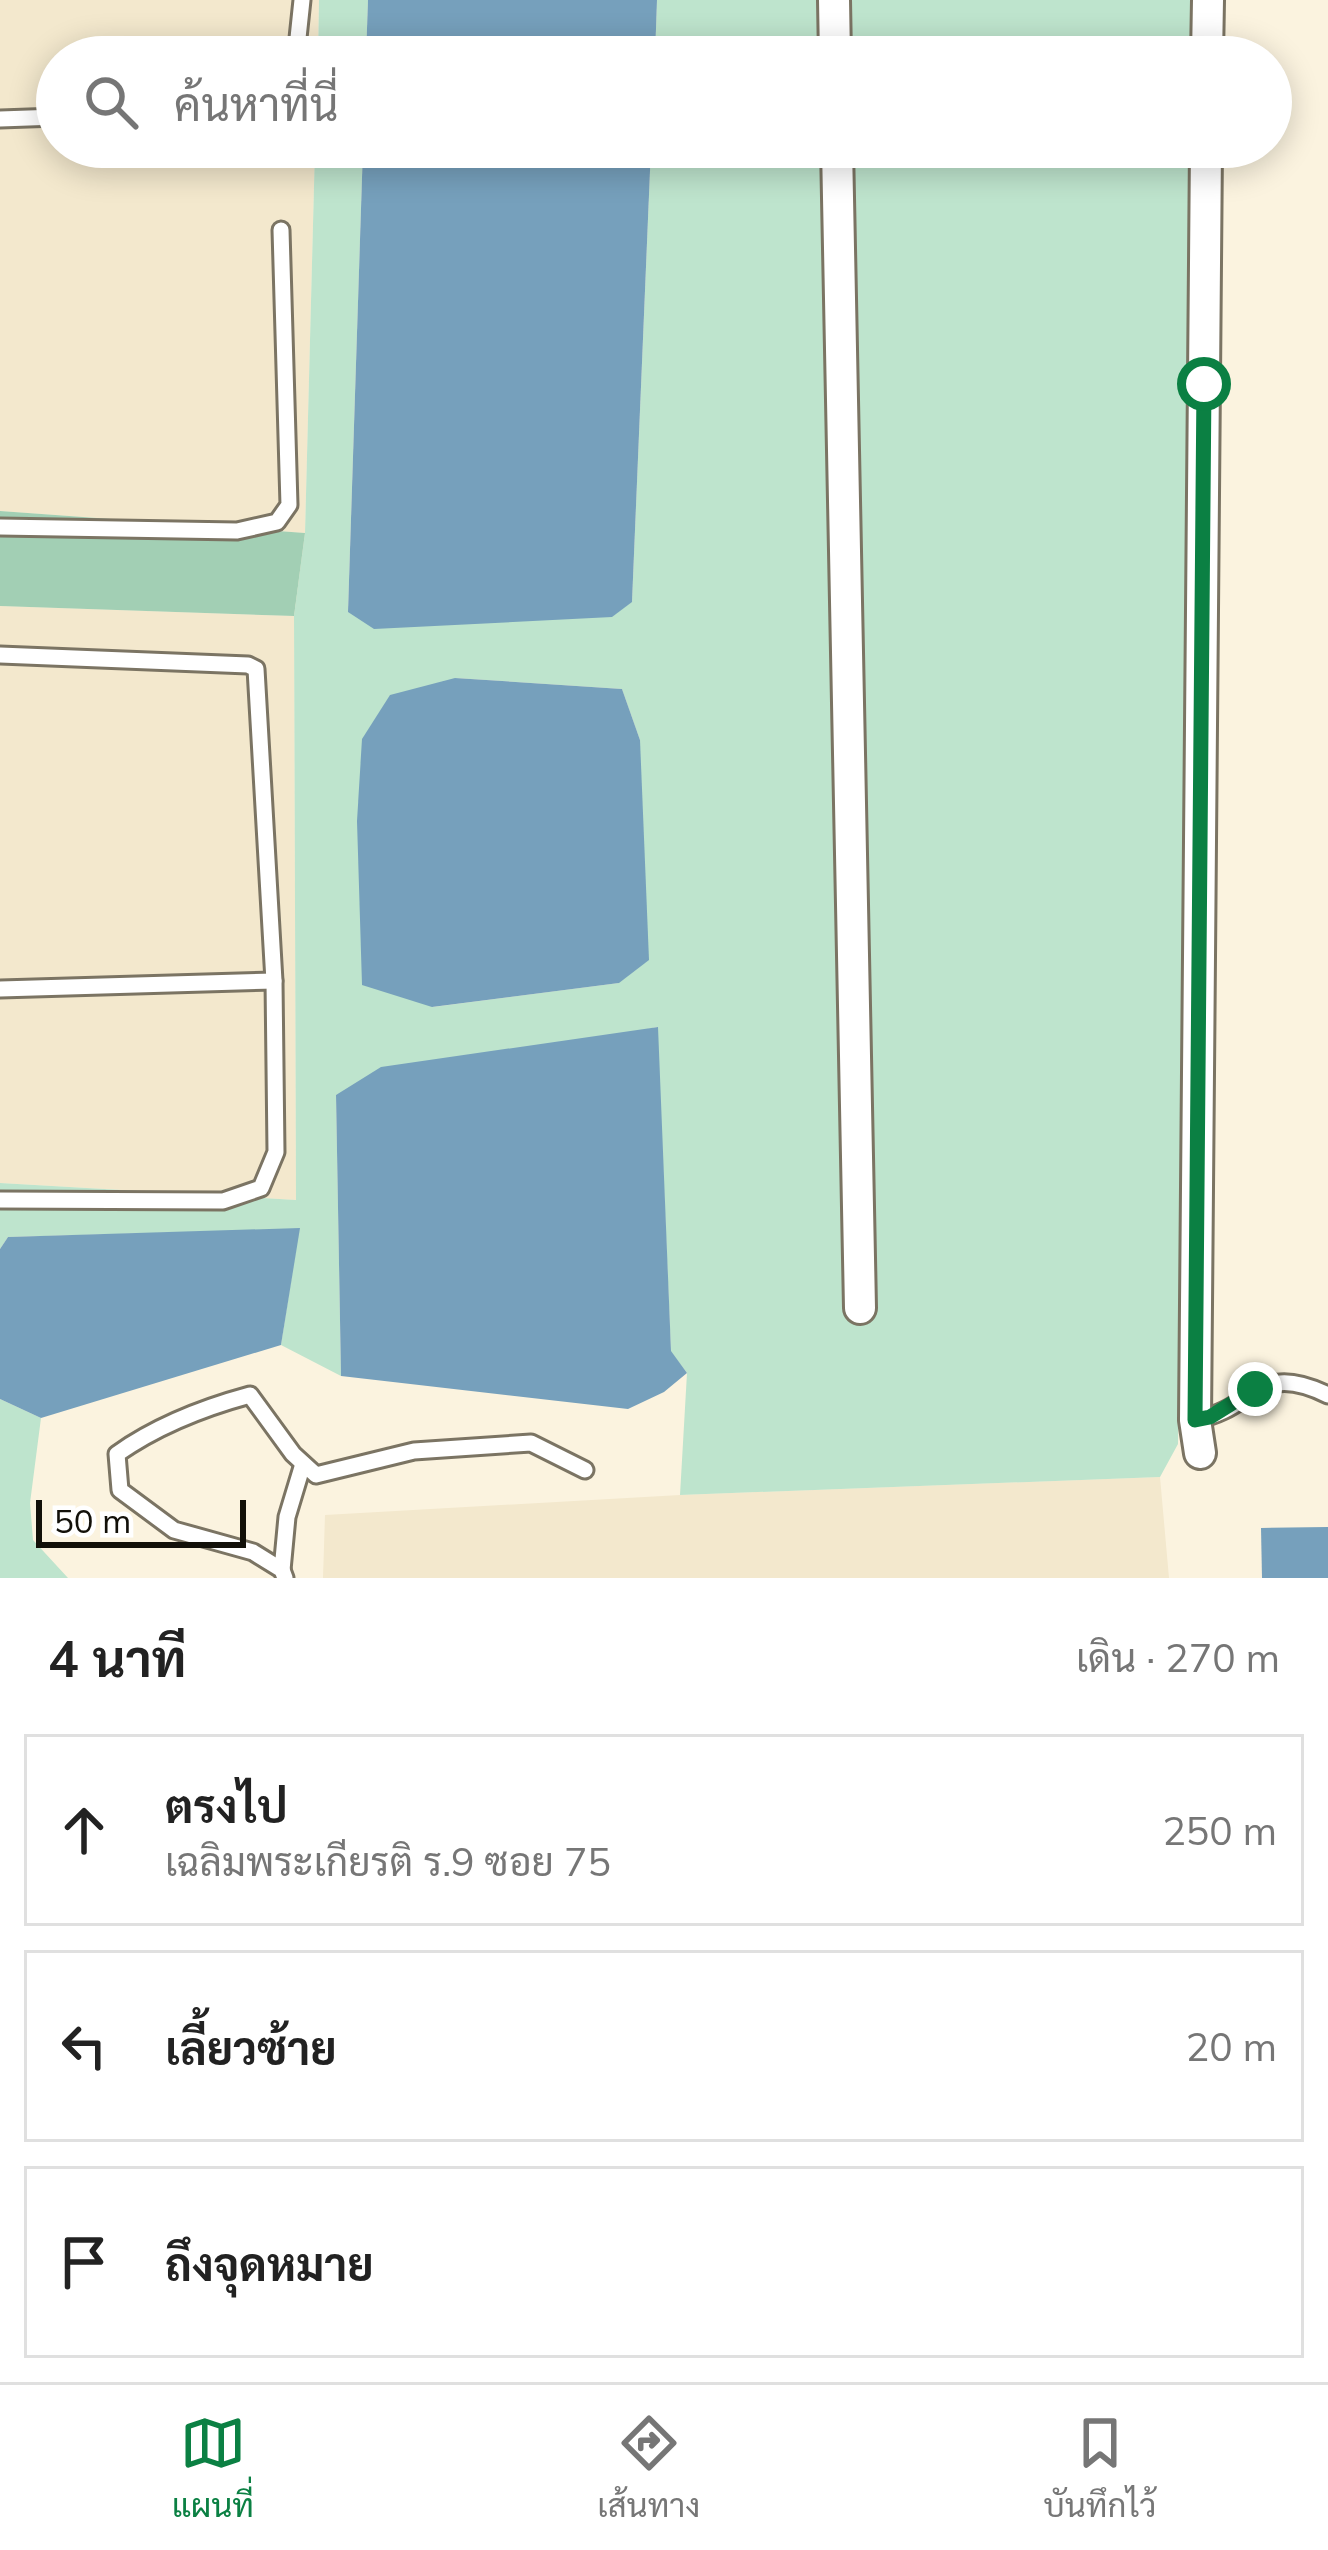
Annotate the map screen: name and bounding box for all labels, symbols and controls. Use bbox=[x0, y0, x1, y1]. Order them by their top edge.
search box bbox=[36, 36, 1292, 168]
icon: search bbox=[78, 69, 144, 135]
text: ค้นหาที่นี่ bbox=[174, 76, 338, 132]
route start bbox=[1177, 357, 1231, 411]
route end bbox=[1228, 1362, 1282, 1416]
scale bar bbox=[36, 1494, 246, 1547]
text: 50 m bbox=[54, 1500, 131, 1541]
text: 4 นาที bbox=[48, 1626, 186, 1690]
text: เดิน · 270 m bbox=[1076, 1633, 1280, 1682]
text: ตรงไป bbox=[165, 1778, 288, 1834]
icon: ahead bbox=[51, 1797, 117, 1863]
text: 250 m bbox=[1162, 1806, 1277, 1855]
text: เฉลิมพระเกียรติ ร.9 ซอย 75 bbox=[165, 1837, 611, 1886]
icon: left bbox=[51, 2013, 117, 2079]
text: เลี้ยวซ้าย bbox=[165, 2020, 337, 2076]
text: 20 m bbox=[1186, 2022, 1277, 2071]
icon: arrive bbox=[51, 2229, 117, 2295]
text: ถึงจุดหมาย bbox=[165, 2236, 374, 2292]
tab: แผนที่ bbox=[172, 2410, 254, 2525]
tab: เส้นทาง bbox=[597, 2410, 700, 2525]
tab: บันทึกไว้ bbox=[1044, 2410, 1156, 2525]

